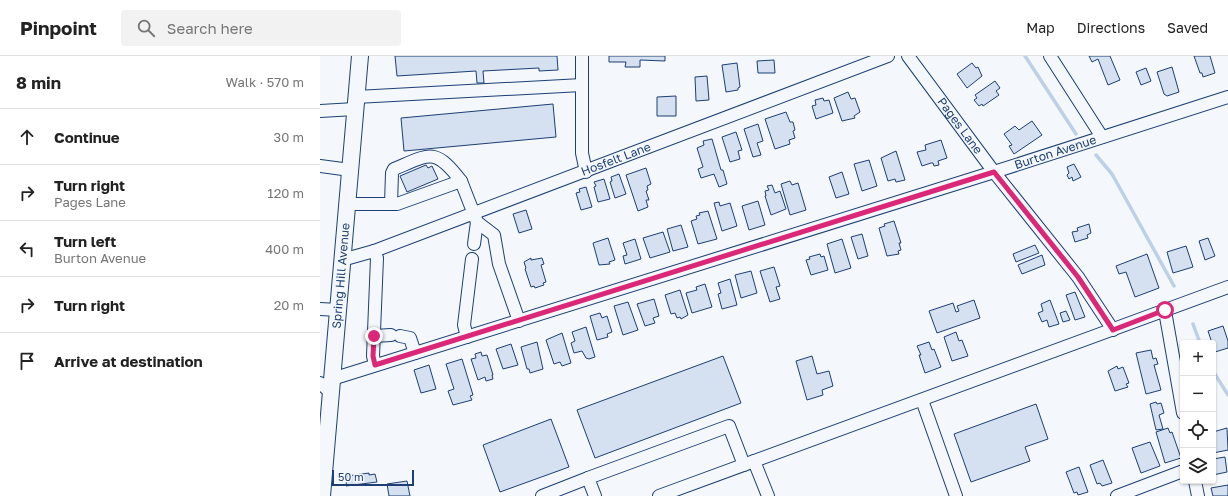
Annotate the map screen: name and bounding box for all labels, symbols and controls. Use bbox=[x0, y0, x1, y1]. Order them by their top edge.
search box bbox=[121, 10, 401, 46]
text: Pinpoint bbox=[20, 16, 97, 39]
icon: search bbox=[135, 17, 157, 39]
text: Search here bbox=[167, 19, 253, 37]
text: Map bbox=[1026, 19, 1055, 36]
text: Directions bbox=[1077, 19, 1145, 36]
text: Saved bbox=[1167, 19, 1208, 36]
text: 8 min bbox=[16, 72, 61, 93]
text: Walk · 570 m bbox=[226, 74, 304, 90]
street label: Pages Lane bbox=[934, 94, 986, 157]
icon: ahead bbox=[16, 126, 38, 148]
text: Continue bbox=[54, 128, 120, 146]
text: 30 m bbox=[274, 129, 304, 145]
street label: Burton Avenue bbox=[1012, 132, 1098, 172]
street label: Hosfelt Lane bbox=[579, 139, 653, 179]
text: Turn right bbox=[54, 176, 125, 194]
icon: right bbox=[16, 182, 38, 204]
text: 120 m bbox=[267, 185, 304, 201]
text: Pages Lane bbox=[54, 194, 126, 210]
street label: Spring Hill Avenue bbox=[328, 222, 353, 329]
text: Turn left bbox=[54, 232, 116, 250]
icon: left bbox=[16, 238, 38, 260]
text: 400 m bbox=[265, 241, 304, 257]
text: Burton Avenue bbox=[54, 250, 146, 266]
icon: right bbox=[16, 294, 38, 316]
text: Turn right bbox=[54, 296, 125, 314]
text: 20 m bbox=[274, 297, 304, 313]
route start bbox=[1156, 301, 1174, 319]
route end bbox=[365, 327, 383, 345]
map controls bbox=[1180, 340, 1216, 484]
button: + bbox=[1180, 340, 1216, 376]
icon: arrive bbox=[16, 350, 38, 372]
text: Arrive at destination bbox=[54, 352, 203, 370]
button: − bbox=[1180, 376, 1216, 412]
button: locate bbox=[1180, 412, 1216, 448]
button: layers bbox=[1180, 448, 1216, 484]
scale bar bbox=[332, 468, 414, 487]
text: 50 m bbox=[338, 470, 364, 483]

